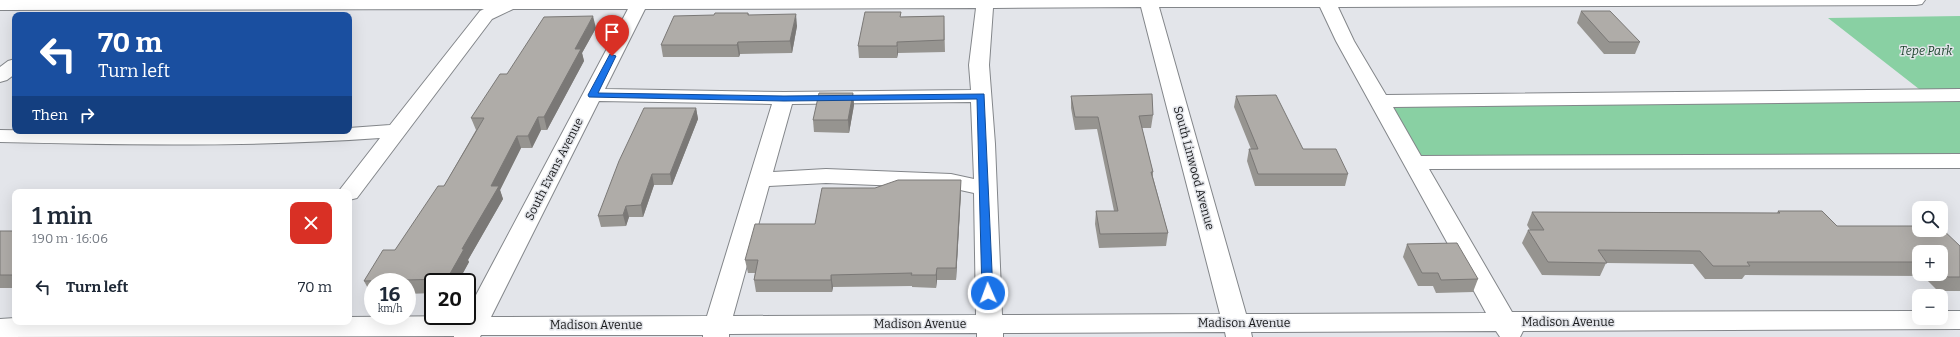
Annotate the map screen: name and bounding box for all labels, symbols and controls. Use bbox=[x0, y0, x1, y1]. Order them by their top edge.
pin bbox=[595, 15, 629, 56]
icon: arrive bbox=[601, 21, 623, 43]
text: 70 m bbox=[98, 26, 162, 59]
icon: left bbox=[32, 28, 84, 80]
park label: Tepe Park bbox=[1900, 44, 1953, 58]
text: Turn left bbox=[98, 60, 170, 82]
icon: right bbox=[76, 104, 98, 126]
street label: South Linwood Avenue bbox=[1171, 105, 1217, 231]
text: Then bbox=[32, 106, 68, 124]
street label: South Evans Avenue bbox=[522, 115, 586, 223]
map controls bbox=[1912, 201, 1948, 325]
button: search bbox=[1912, 201, 1948, 237]
text: 1 min bbox=[32, 202, 92, 230]
button: close bbox=[290, 202, 332, 244]
text: 190 m · 16:06 bbox=[32, 231, 108, 246]
button: + bbox=[1912, 245, 1948, 281]
position arrow bbox=[967, 272, 1009, 314]
speed limit sign: 20 bbox=[424, 273, 476, 325]
icon: left bbox=[32, 276, 54, 298]
text: Turn left bbox=[66, 278, 128, 296]
text: 70 m bbox=[298, 278, 332, 296]
text: 16 bbox=[380, 282, 400, 306]
button: − bbox=[1912, 289, 1948, 325]
text: km/h bbox=[378, 303, 402, 315]
street label: Madison Avenue bbox=[1522, 315, 1614, 329]
street label: Madison Avenue bbox=[1198, 316, 1290, 330]
street label: Madison Avenue bbox=[874, 317, 966, 331]
street label: Madison Avenue bbox=[550, 318, 642, 332]

